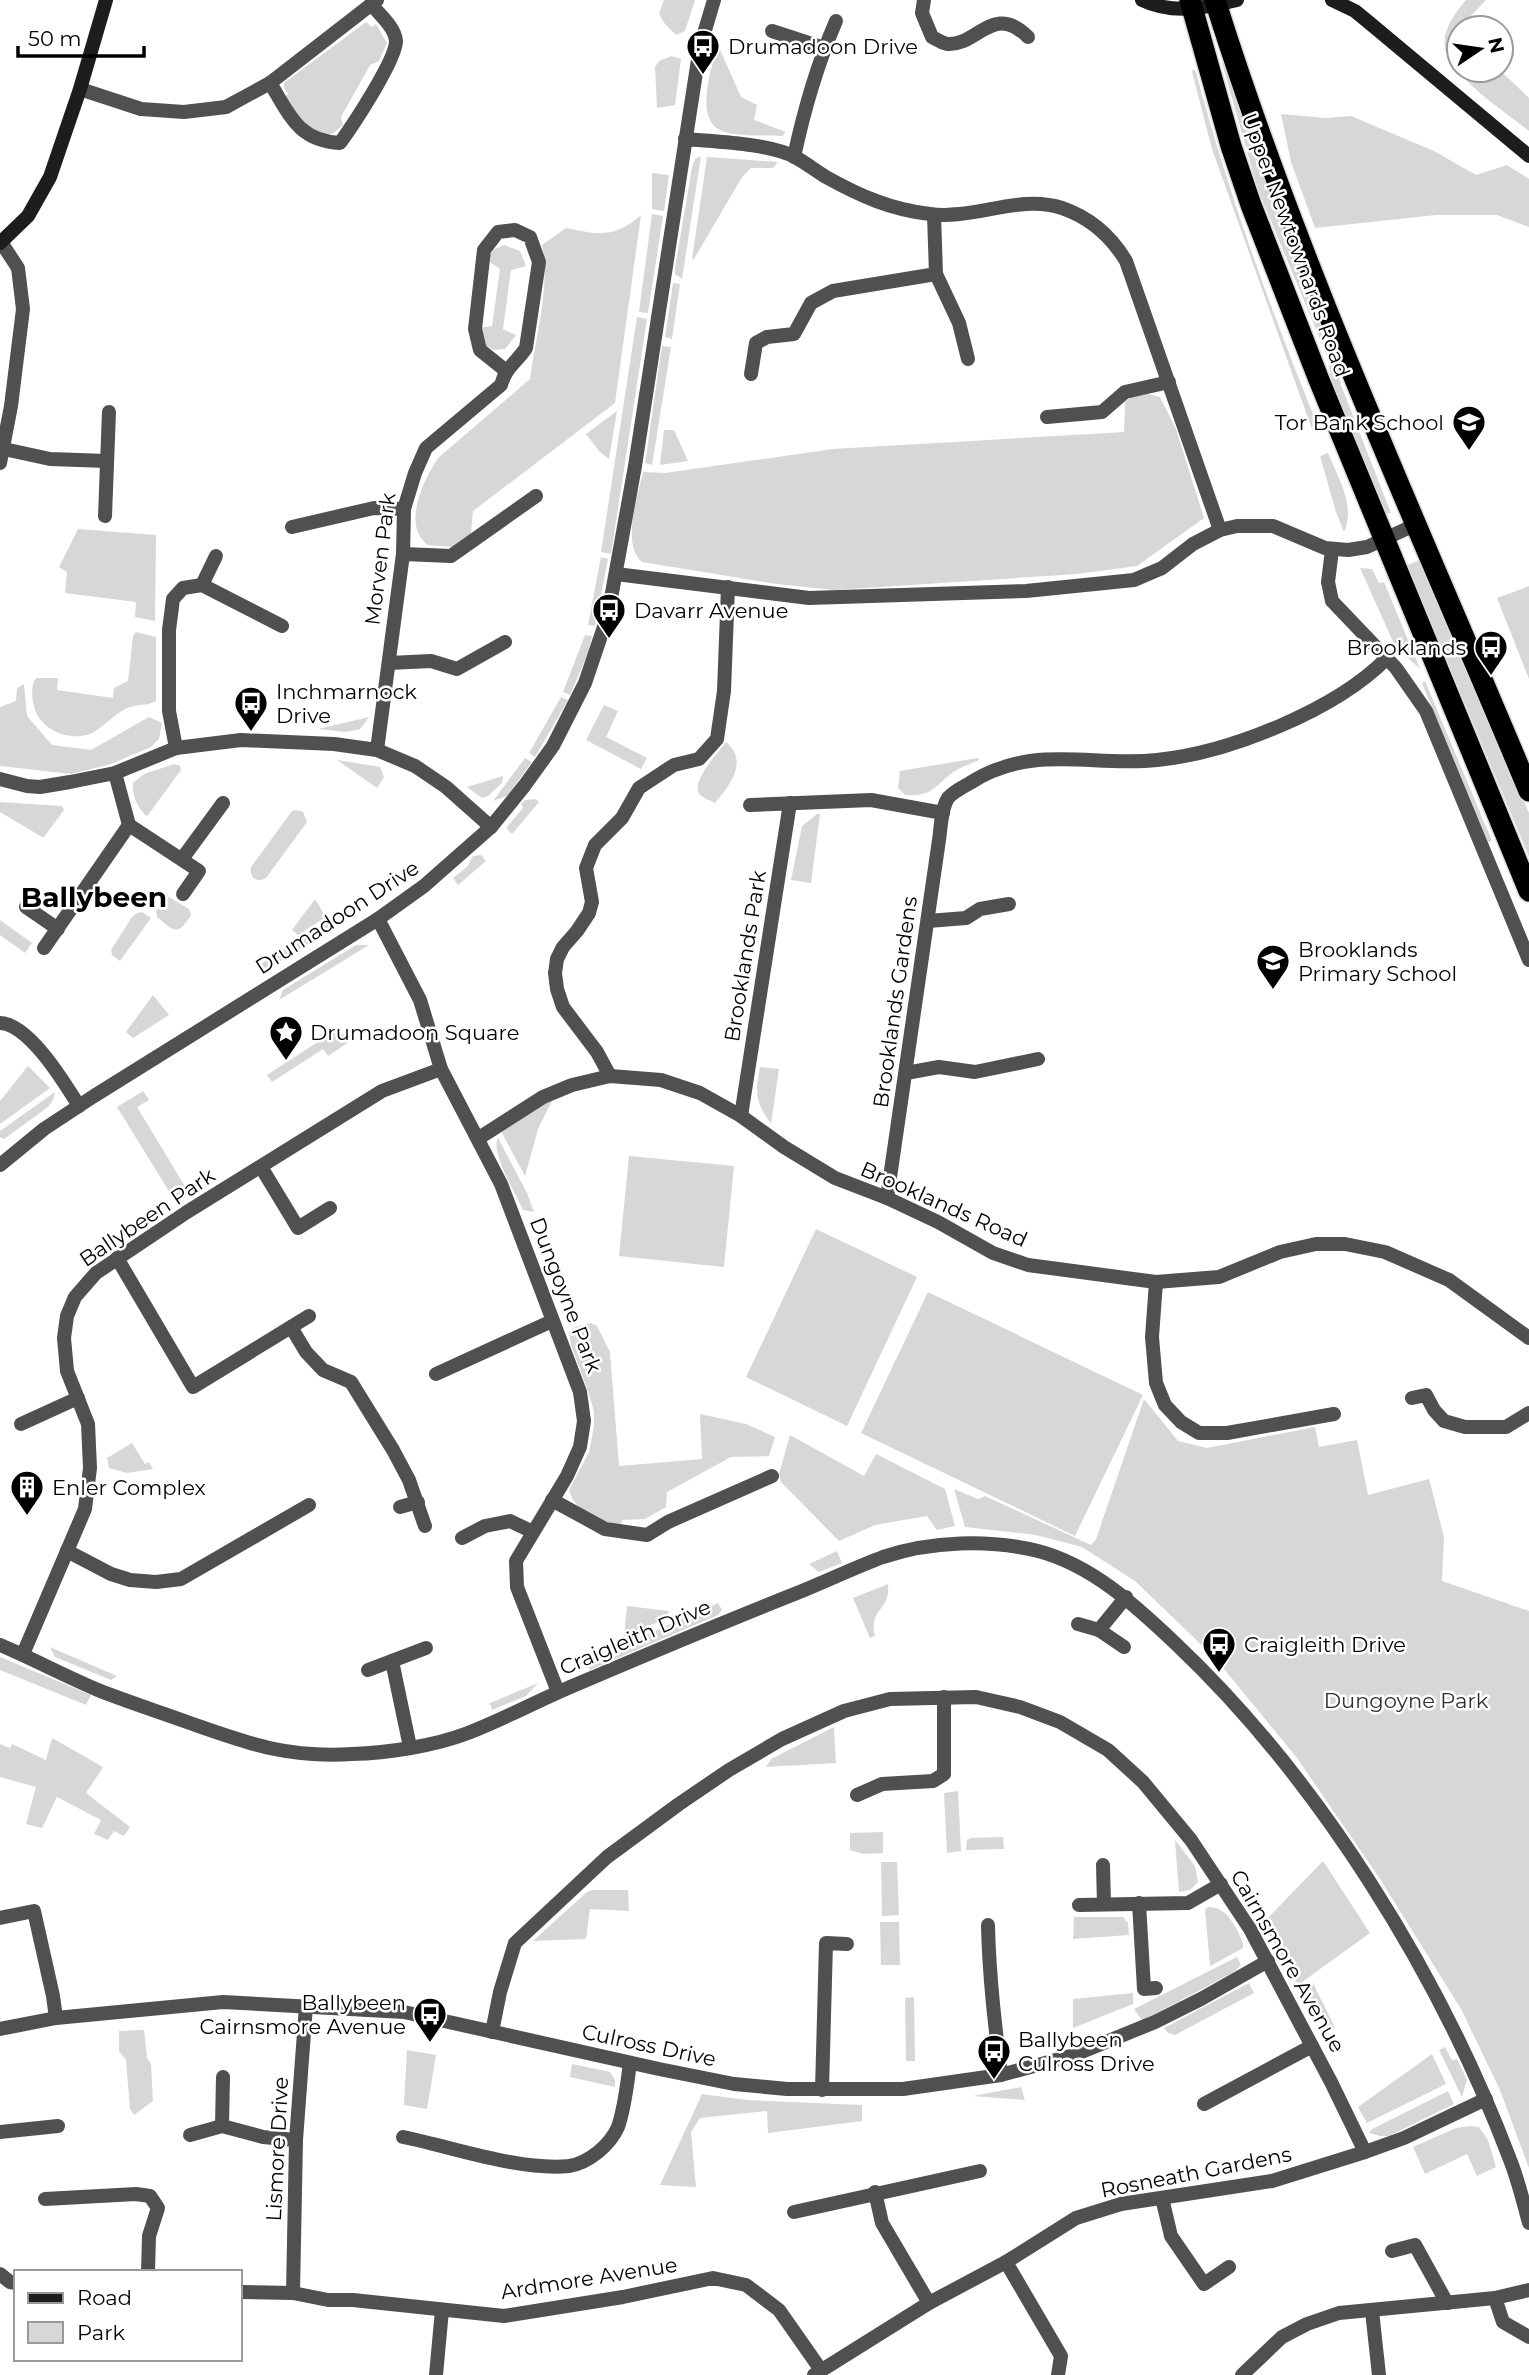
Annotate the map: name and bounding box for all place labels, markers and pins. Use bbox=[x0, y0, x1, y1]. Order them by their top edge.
bus stop icon: Drumadoon Drive bbox=[684, 27, 722, 76]
place label: Drumadoon Drive bbox=[728, 34, 918, 59]
school or university icon: Tor Bank School bbox=[1450, 403, 1488, 452]
place label: Tor Bank School bbox=[1275, 410, 1444, 435]
bus stop icon: Davarr Avenue bbox=[590, 591, 628, 640]
place label: Davarr Avenue bbox=[634, 598, 788, 623]
bus stop icon: Brooklands bbox=[1472, 628, 1510, 677]
place label: Brooklands bbox=[1346, 635, 1466, 660]
place label: Inchmarnock Drive bbox=[276, 679, 417, 728]
bus stop icon: Inchmarnock Drive bbox=[232, 684, 270, 733]
place label: Brooklands Primary School bbox=[1298, 937, 1457, 986]
school or university icon: Brooklands Primary School bbox=[1254, 942, 1292, 991]
place icon: Drumadoon Square bbox=[267, 1013, 305, 1062]
place label: Drumadoon Square bbox=[310, 1020, 519, 1045]
building icon: Enler Complex bbox=[8, 1468, 46, 1517]
place label: Enler Complex bbox=[52, 1475, 206, 1500]
bus stop icon: Craigleith Drive bbox=[1200, 1625, 1238, 1674]
place label: Craigleith Drive bbox=[1244, 1632, 1406, 1657]
place label: Ballybeen Cairnsmore Avenue bbox=[199, 1990, 406, 2039]
bus stop icon: Ballybeen Cairnsmore Avenue bbox=[411, 1995, 449, 2044]
place label: Ballybeen Culross Drive bbox=[1018, 2027, 1155, 2076]
bus stop icon: Ballybeen Culross Drive bbox=[975, 2032, 1013, 2081]

